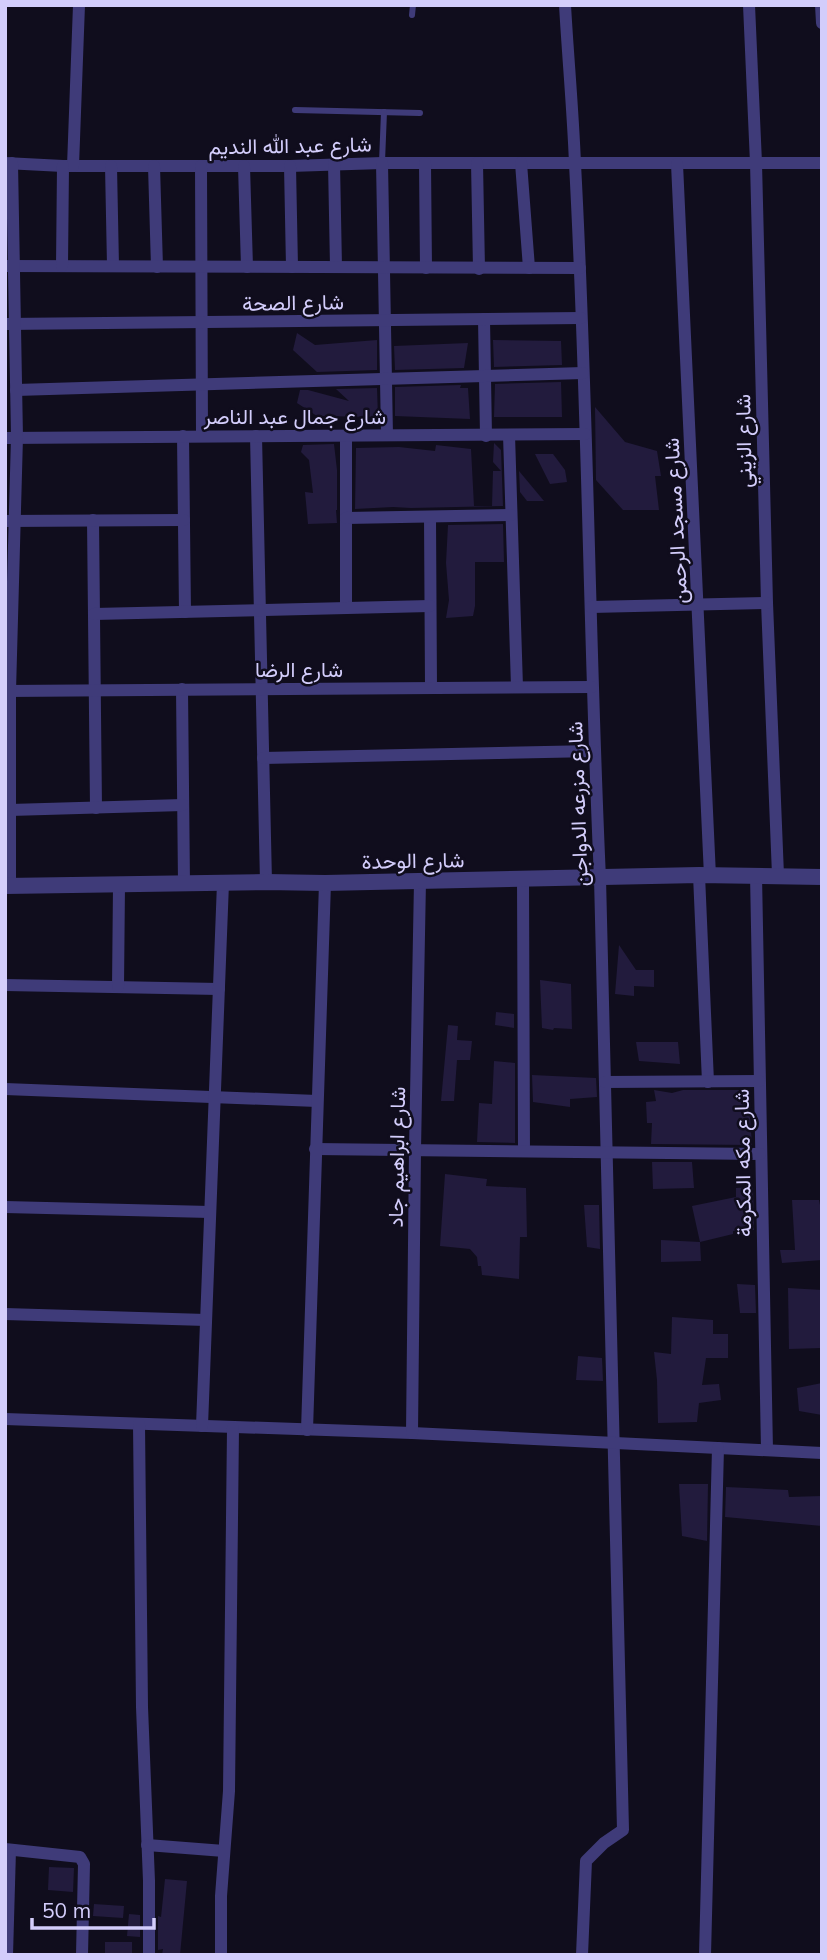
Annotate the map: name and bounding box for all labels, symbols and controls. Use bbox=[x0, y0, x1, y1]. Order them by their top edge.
street label: شارع عبد الله النديم bbox=[208, 131, 372, 161]
street label: شارع الصحة bbox=[242, 288, 344, 318]
street label: شارع الزيني bbox=[729, 394, 762, 488]
street label: شارع جمال عبد الناصر bbox=[203, 403, 386, 431]
street label: شارع مسجد الرحمن bbox=[658, 437, 694, 605]
street label: شارع الرضا bbox=[255, 656, 343, 684]
street label: شارع مزرعه الدواجن bbox=[561, 721, 595, 887]
street label: شارع الوحدة bbox=[361, 846, 465, 876]
street label: شارع ابراهيم جاد bbox=[382, 1086, 412, 1228]
street label: شارع مكه المكرمة bbox=[728, 1089, 758, 1237]
scale bar bbox=[32, 1886, 154, 1930]
text: 50 m bbox=[42, 1897, 91, 1923]

